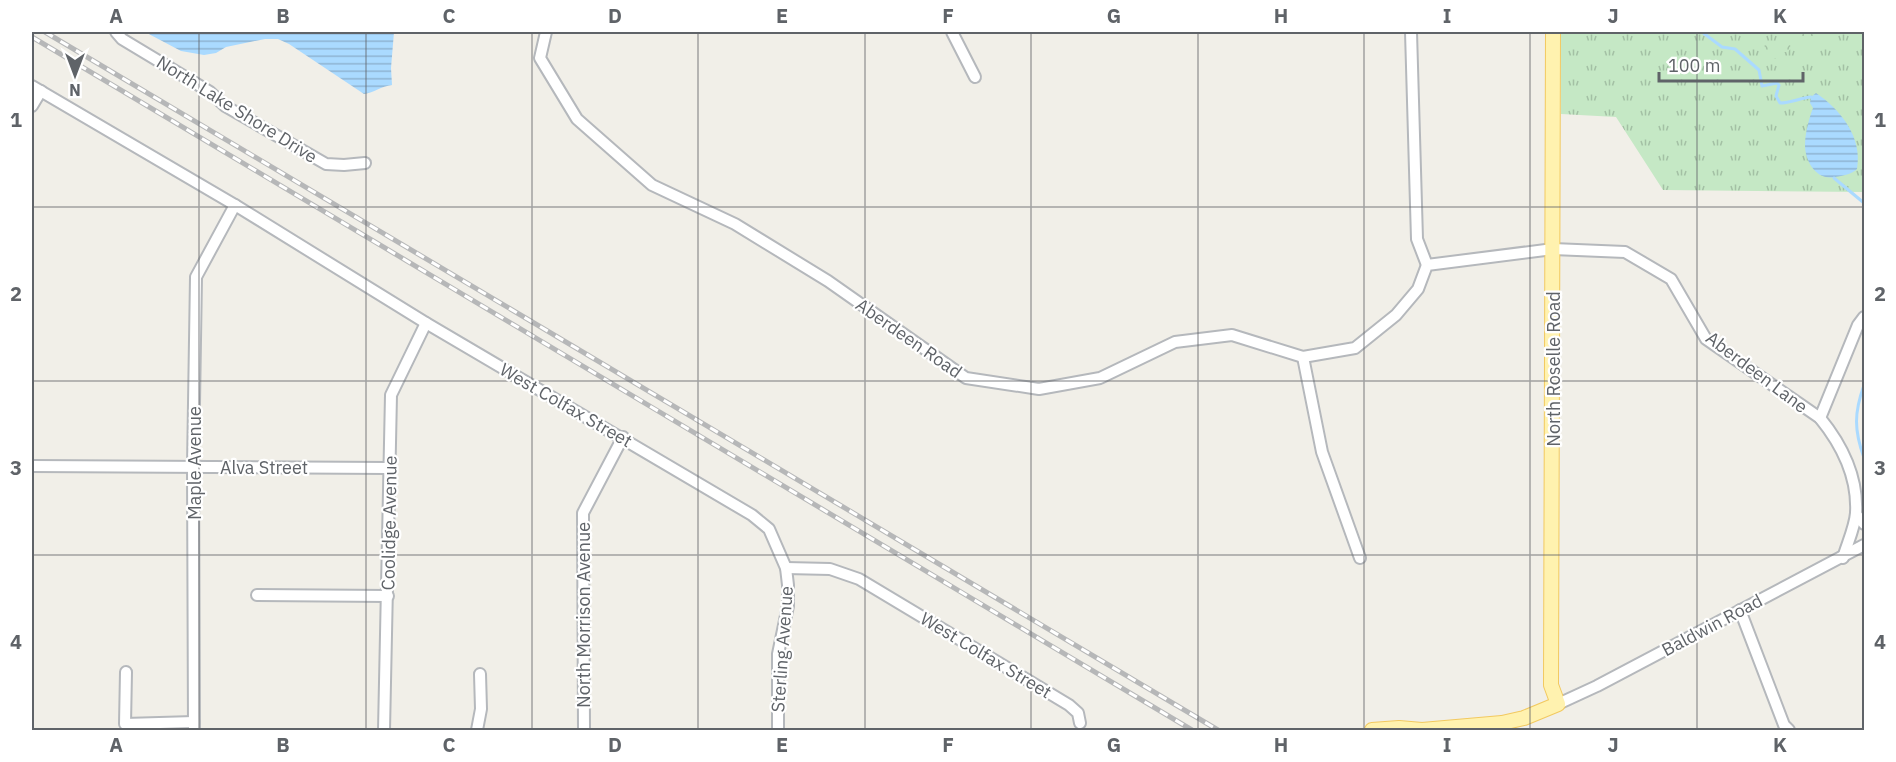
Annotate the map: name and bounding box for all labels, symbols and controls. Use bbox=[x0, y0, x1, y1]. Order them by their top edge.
text: A bbox=[109, 2, 123, 29]
text: B bbox=[276, 2, 290, 29]
text: C bbox=[442, 2, 456, 29]
text: D bbox=[608, 2, 622, 29]
text: E bbox=[776, 2, 788, 29]
text: F bbox=[942, 2, 954, 29]
text: G bbox=[1107, 2, 1121, 29]
text: H bbox=[1274, 2, 1288, 29]
text: I bbox=[1443, 2, 1451, 29]
text: J bbox=[1607, 2, 1619, 29]
text: K bbox=[1773, 2, 1787, 29]
north arrow bbox=[45, 45, 105, 105]
scale bar bbox=[1659, 45, 1803, 83]
street label: North Lake Shore Drive bbox=[152, 50, 322, 168]
text: 100 m bbox=[1668, 54, 1720, 77]
text: N bbox=[69, 80, 81, 100]
text: 1 bbox=[10, 106, 22, 133]
text: 1 bbox=[1874, 106, 1886, 133]
text: 2 bbox=[10, 280, 22, 307]
text: 2 bbox=[1874, 280, 1886, 307]
street label: North Roselle Road bbox=[1542, 291, 1565, 447]
street label: Aberdeen Road bbox=[851, 293, 967, 383]
street label: Aberdeen Lane bbox=[1701, 326, 1813, 418]
street label: West Colfax Street bbox=[496, 358, 636, 452]
street label: Maple Avenue bbox=[183, 406, 206, 520]
text: 3 bbox=[10, 454, 22, 481]
text: 3 bbox=[1874, 454, 1886, 481]
street label: Coolidge Avenue bbox=[376, 455, 402, 591]
street label: Alva Street bbox=[220, 456, 308, 479]
street label: North Morrison Avenue bbox=[572, 522, 595, 708]
street label: Sterling Avenue bbox=[766, 585, 798, 713]
street label: Baldwin Road bbox=[1658, 589, 1766, 661]
street label: West Colfax Street bbox=[916, 607, 1056, 703]
text: 4 bbox=[10, 628, 22, 655]
text: 4 bbox=[1874, 628, 1886, 655]
text: A bbox=[109, 731, 123, 758]
text: B bbox=[276, 731, 290, 758]
text: C bbox=[442, 731, 456, 758]
text: D bbox=[608, 731, 622, 758]
text: E bbox=[776, 731, 788, 758]
text: F bbox=[942, 731, 954, 758]
text: G bbox=[1107, 731, 1121, 758]
text: H bbox=[1274, 731, 1288, 758]
text: I bbox=[1443, 731, 1451, 758]
text: J bbox=[1607, 731, 1619, 758]
text: K bbox=[1773, 731, 1787, 758]

